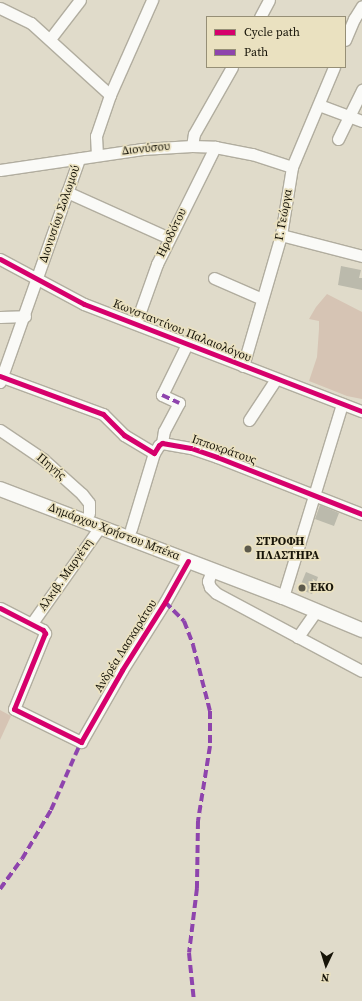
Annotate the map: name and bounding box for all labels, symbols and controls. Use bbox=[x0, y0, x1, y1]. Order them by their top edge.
legend bbox=[206, 16, 346, 68]
text: Cycle path bbox=[244, 24, 300, 40]
text: Path bbox=[244, 44, 268, 60]
street label: Διονύσου bbox=[121, 139, 171, 159]
street label: Διονυσίου Σολωμού bbox=[37, 163, 83, 265]
street label: Γ. Γεώργα bbox=[272, 188, 296, 242]
street label: Ηροδότου bbox=[154, 206, 190, 260]
street label: Κωνσταντίνου Παλαιολόγου bbox=[111, 297, 253, 365]
street label: Ιπποκράτους bbox=[190, 432, 258, 468]
street label: Πηγής bbox=[33, 451, 69, 483]
street label: Δημάρχου Χρήστου Μπέκα bbox=[46, 500, 182, 564]
place label: ΣΤΡΟΦΗ ΠΛΑΣΤΗΡΑ bbox=[256, 535, 319, 563]
street label: Αλκιβ. Μαργέτη bbox=[36, 536, 96, 614]
marker: ΣΤΡΟΦΗ ΠΛΑΣΤΗΡΑ bbox=[243, 544, 253, 554]
place label: ΕΚΟ bbox=[310, 581, 334, 595]
marker: ΕΚΟ bbox=[297, 583, 307, 593]
street label: Ανδρέα Λασκαράτου bbox=[92, 597, 160, 695]
north arrow bbox=[306, 945, 346, 985]
text: N bbox=[321, 970, 330, 985]

